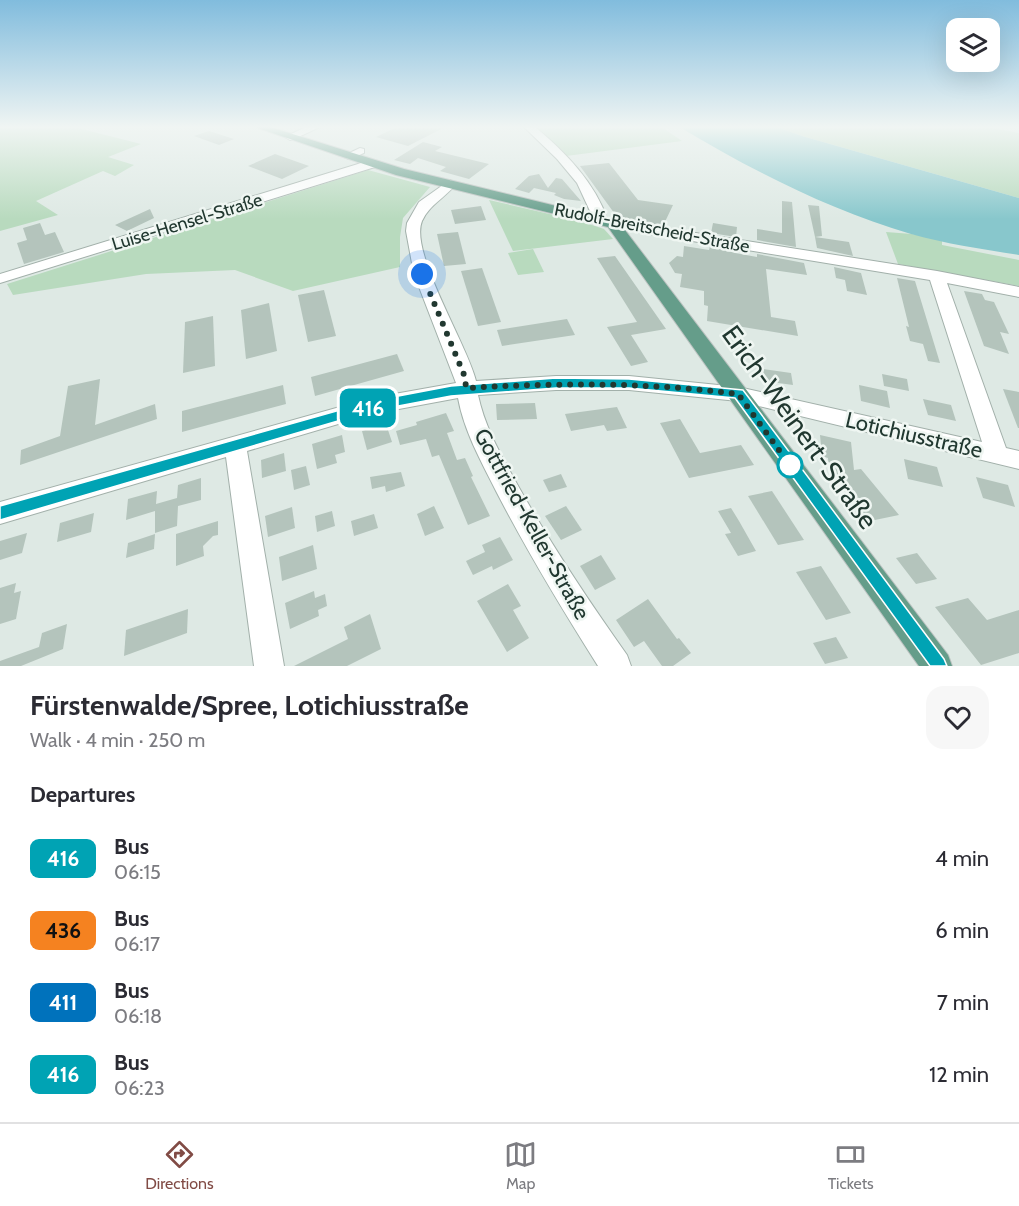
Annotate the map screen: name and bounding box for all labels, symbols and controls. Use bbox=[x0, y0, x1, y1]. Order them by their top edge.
map controls bbox=[946, 18, 1000, 72]
button: layers bbox=[946, 18, 1000, 72]
street label: Luise-Hensel-Straße bbox=[109, 189, 265, 255]
street label: Rudolf-Breitscheid-Straße bbox=[553, 198, 751, 258]
your location bbox=[407, 259, 437, 289]
street label: Erich-Weinert-Straße bbox=[715, 319, 885, 535]
line badge: 416 bbox=[334, 388, 403, 428]
text: 416 bbox=[352, 396, 384, 421]
street label: Lotichiusstraße bbox=[843, 406, 985, 464]
street label: Gottfried-Keller-Straße bbox=[468, 424, 596, 624]
unlabelled marker bbox=[777, 452, 803, 478]
button: heart bbox=[926, 686, 989, 749]
text: Fürstenwalde/Spree, Lotichiusstraße bbox=[30, 688, 469, 722]
text: Walk · 4 min · 250 m bbox=[30, 728, 205, 752]
text: Departures bbox=[30, 781, 135, 808]
text: Bus bbox=[114, 833, 149, 860]
text: 4 min bbox=[935, 845, 989, 872]
text: 416 bbox=[47, 846, 79, 871]
text: 06:15 bbox=[114, 860, 161, 884]
text: Bus bbox=[114, 905, 149, 932]
text: 6 min bbox=[935, 917, 989, 944]
text: 436 bbox=[45, 918, 81, 943]
text: 06:17 bbox=[114, 932, 160, 956]
text: Bus bbox=[114, 977, 149, 1004]
text: 7 min bbox=[937, 989, 989, 1016]
text: 411 bbox=[49, 990, 77, 1015]
text: 06:18 bbox=[114, 1004, 162, 1028]
text: Bus bbox=[114, 1049, 149, 1076]
text: 12 min bbox=[929, 1061, 989, 1088]
text: 416 bbox=[47, 1062, 79, 1087]
text: 06:23 bbox=[114, 1076, 165, 1100]
tab: Directions bbox=[145, 1138, 214, 1193]
tab: Map bbox=[504, 1138, 537, 1193]
tab: Tickets bbox=[828, 1138, 874, 1193]

